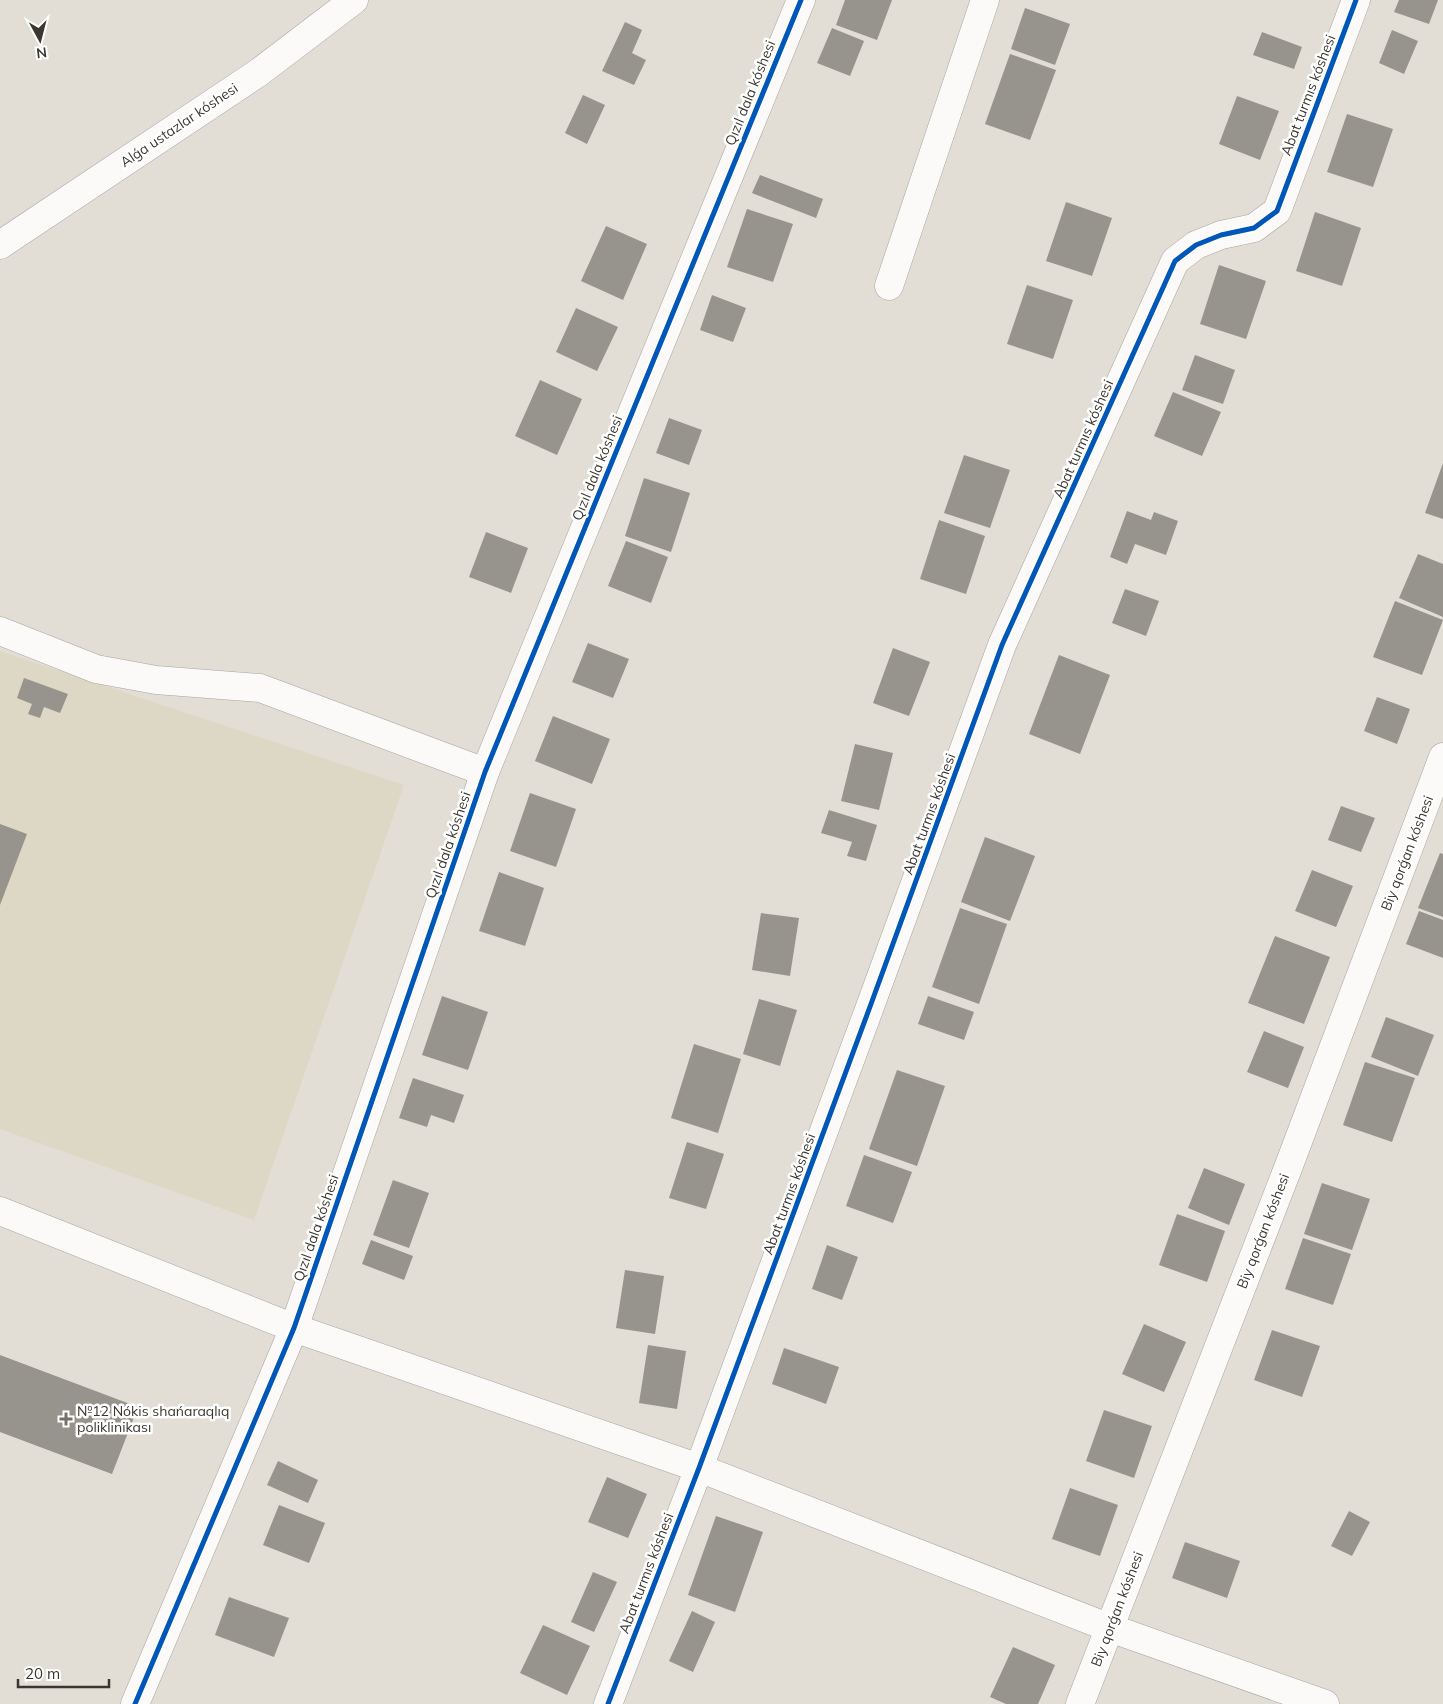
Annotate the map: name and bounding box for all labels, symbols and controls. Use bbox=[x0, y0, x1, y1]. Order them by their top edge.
north arrow bbox=[15, 15, 65, 65]
street label: Abat turmıs kóshesi bbox=[1277, 32, 1339, 158]
street label: Qızıl dala kóshesi bbox=[721, 38, 779, 148]
text: N bbox=[35, 43, 48, 62]
street label: Alǵa ustazlar kóshesi bbox=[117, 79, 241, 171]
street label: Abat turmıs kóshesi bbox=[1049, 377, 1117, 501]
street label: Qızıl dala kóshesi bbox=[568, 413, 626, 523]
street label: Abat turmıs kóshesi bbox=[899, 751, 959, 877]
street label: Qızıl dala kóshesi bbox=[421, 789, 475, 901]
street label: Biy qorǵan kóshesi bbox=[1377, 793, 1437, 913]
street label: Abat turmıs kóshesi bbox=[759, 1131, 819, 1257]
street label: Biy qorǵan kóshesi bbox=[1233, 1171, 1293, 1291]
street label: Qızıl dala kóshesi bbox=[289, 1172, 343, 1284]
place label: №12 Nókis shańaraqlıq poliklinikası bbox=[77, 1402, 229, 1436]
marker: №12 Nókis shańaraqlıq poliklinikası bbox=[59, 1412, 73, 1426]
street label: Abat turmıs kóshesi bbox=[615, 1510, 677, 1636]
street label: Biy qorǵan kóshesi bbox=[1087, 1549, 1147, 1669]
scale bar bbox=[18, 1656, 109, 1688]
text: 20 m bbox=[25, 1664, 60, 1683]

